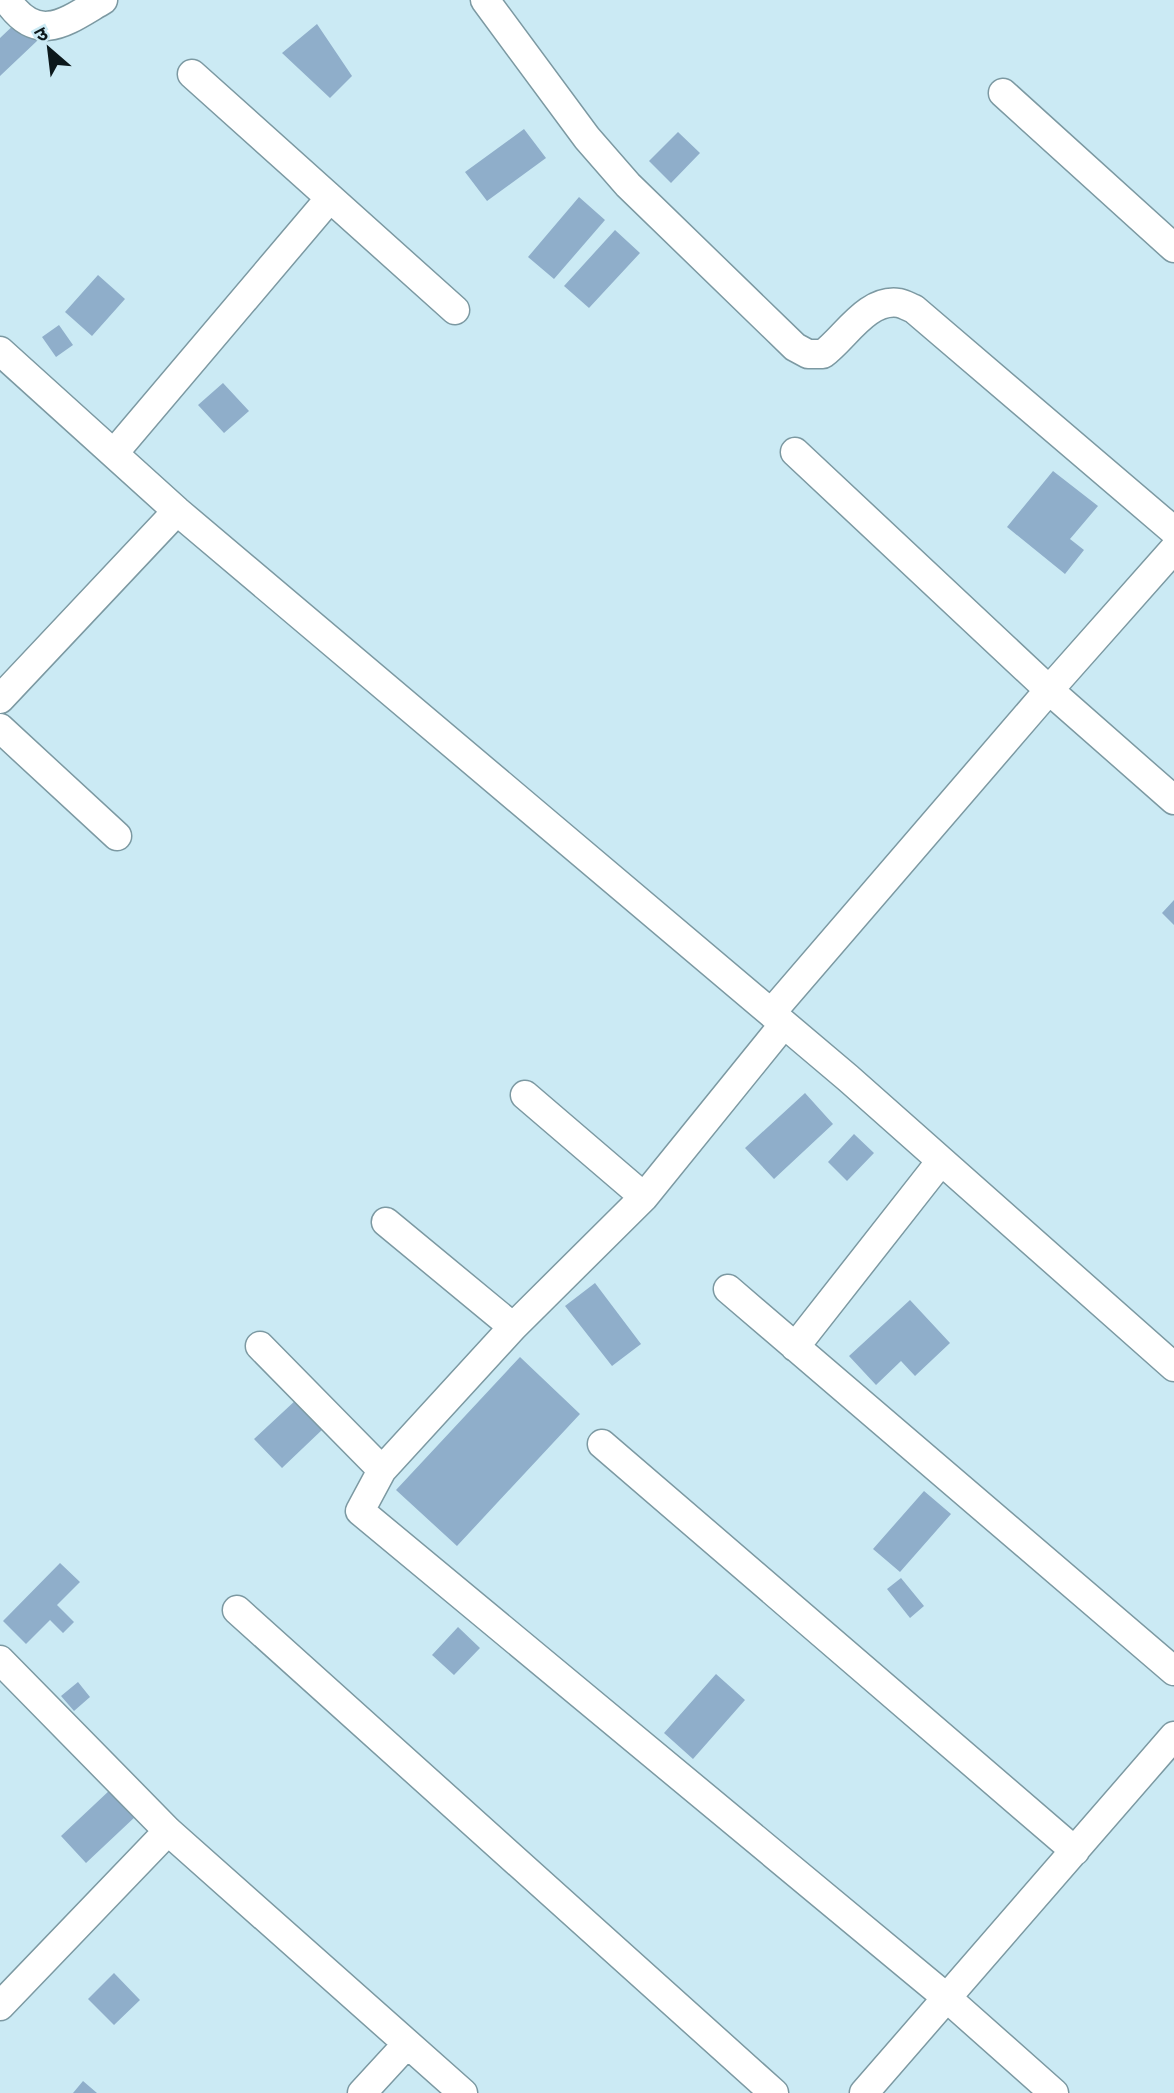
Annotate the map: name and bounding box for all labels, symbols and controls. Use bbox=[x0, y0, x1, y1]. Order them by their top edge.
north arrow bbox=[14, 14, 84, 84]
text: उ bbox=[31, 21, 52, 47]

